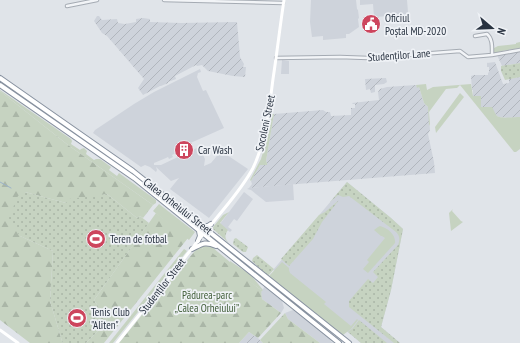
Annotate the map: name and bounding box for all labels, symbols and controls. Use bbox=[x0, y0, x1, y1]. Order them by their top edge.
north arrow bbox=[472, 8, 512, 48]
place label: Oficiul Poștal MD-2020 bbox=[385, 11, 446, 38]
public building icon: Oficiul Poștal MD-2020 bbox=[360, 13, 382, 35]
text: N bbox=[494, 26, 509, 36]
street label: Studenților Lane bbox=[367, 46, 431, 64]
street label: Socoleni Street bbox=[252, 93, 278, 153]
building icon: Car Wash bbox=[173, 139, 195, 161]
place label: Car Wash bbox=[198, 143, 233, 157]
street label: Calea Orheiului Street bbox=[141, 175, 215, 237]
sports icon: Teren de fotbal bbox=[85, 228, 107, 250]
place label: Teren de fotbal bbox=[110, 232, 167, 246]
street label: Studenților Street bbox=[136, 255, 188, 317]
park label: Pădurea-parc „Calea Orheiului” bbox=[175, 288, 239, 315]
place label: Tenis Club "Aliten" bbox=[91, 305, 130, 332]
sports icon: Tenis Club "Aliten" bbox=[66, 307, 88, 329]

